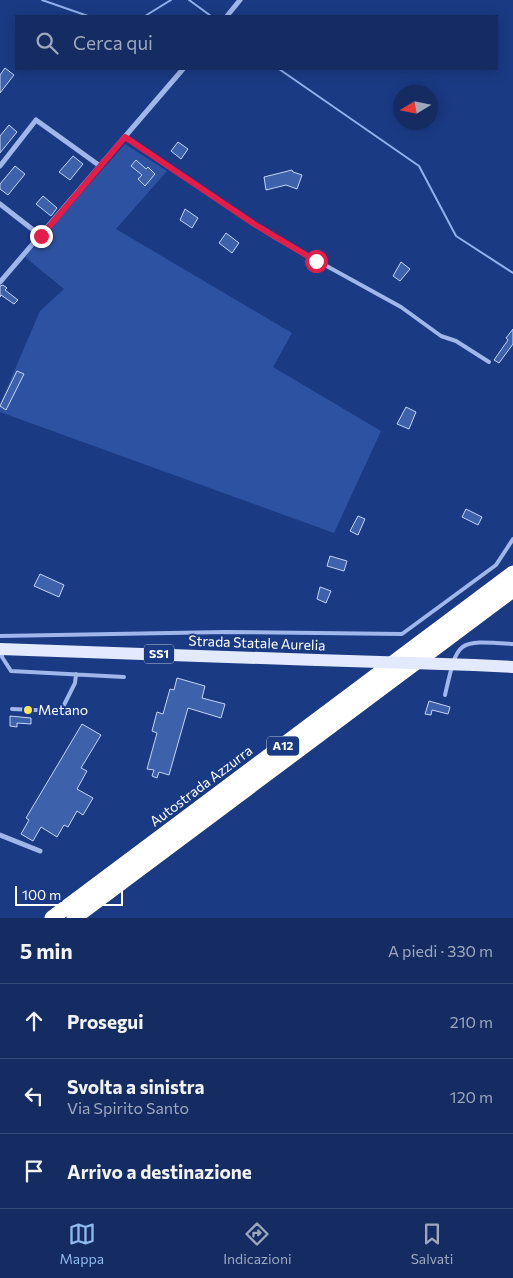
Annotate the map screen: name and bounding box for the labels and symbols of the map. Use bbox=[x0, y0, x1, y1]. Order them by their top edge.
north arrow bbox=[393, 85, 438, 130]
route end bbox=[30, 225, 53, 248]
route start bbox=[305, 250, 328, 273]
street label: Strada Statale Aurelia bbox=[188, 632, 326, 653]
road number: SS1 bbox=[144, 644, 174, 664]
place label: Metano bbox=[38, 701, 88, 718]
marker: Metano bbox=[22, 704, 34, 716]
road number: A12 bbox=[267, 736, 299, 756]
street label: Autostrada Azzurra bbox=[146, 742, 255, 830]
scale bar bbox=[15, 883, 122, 906]

